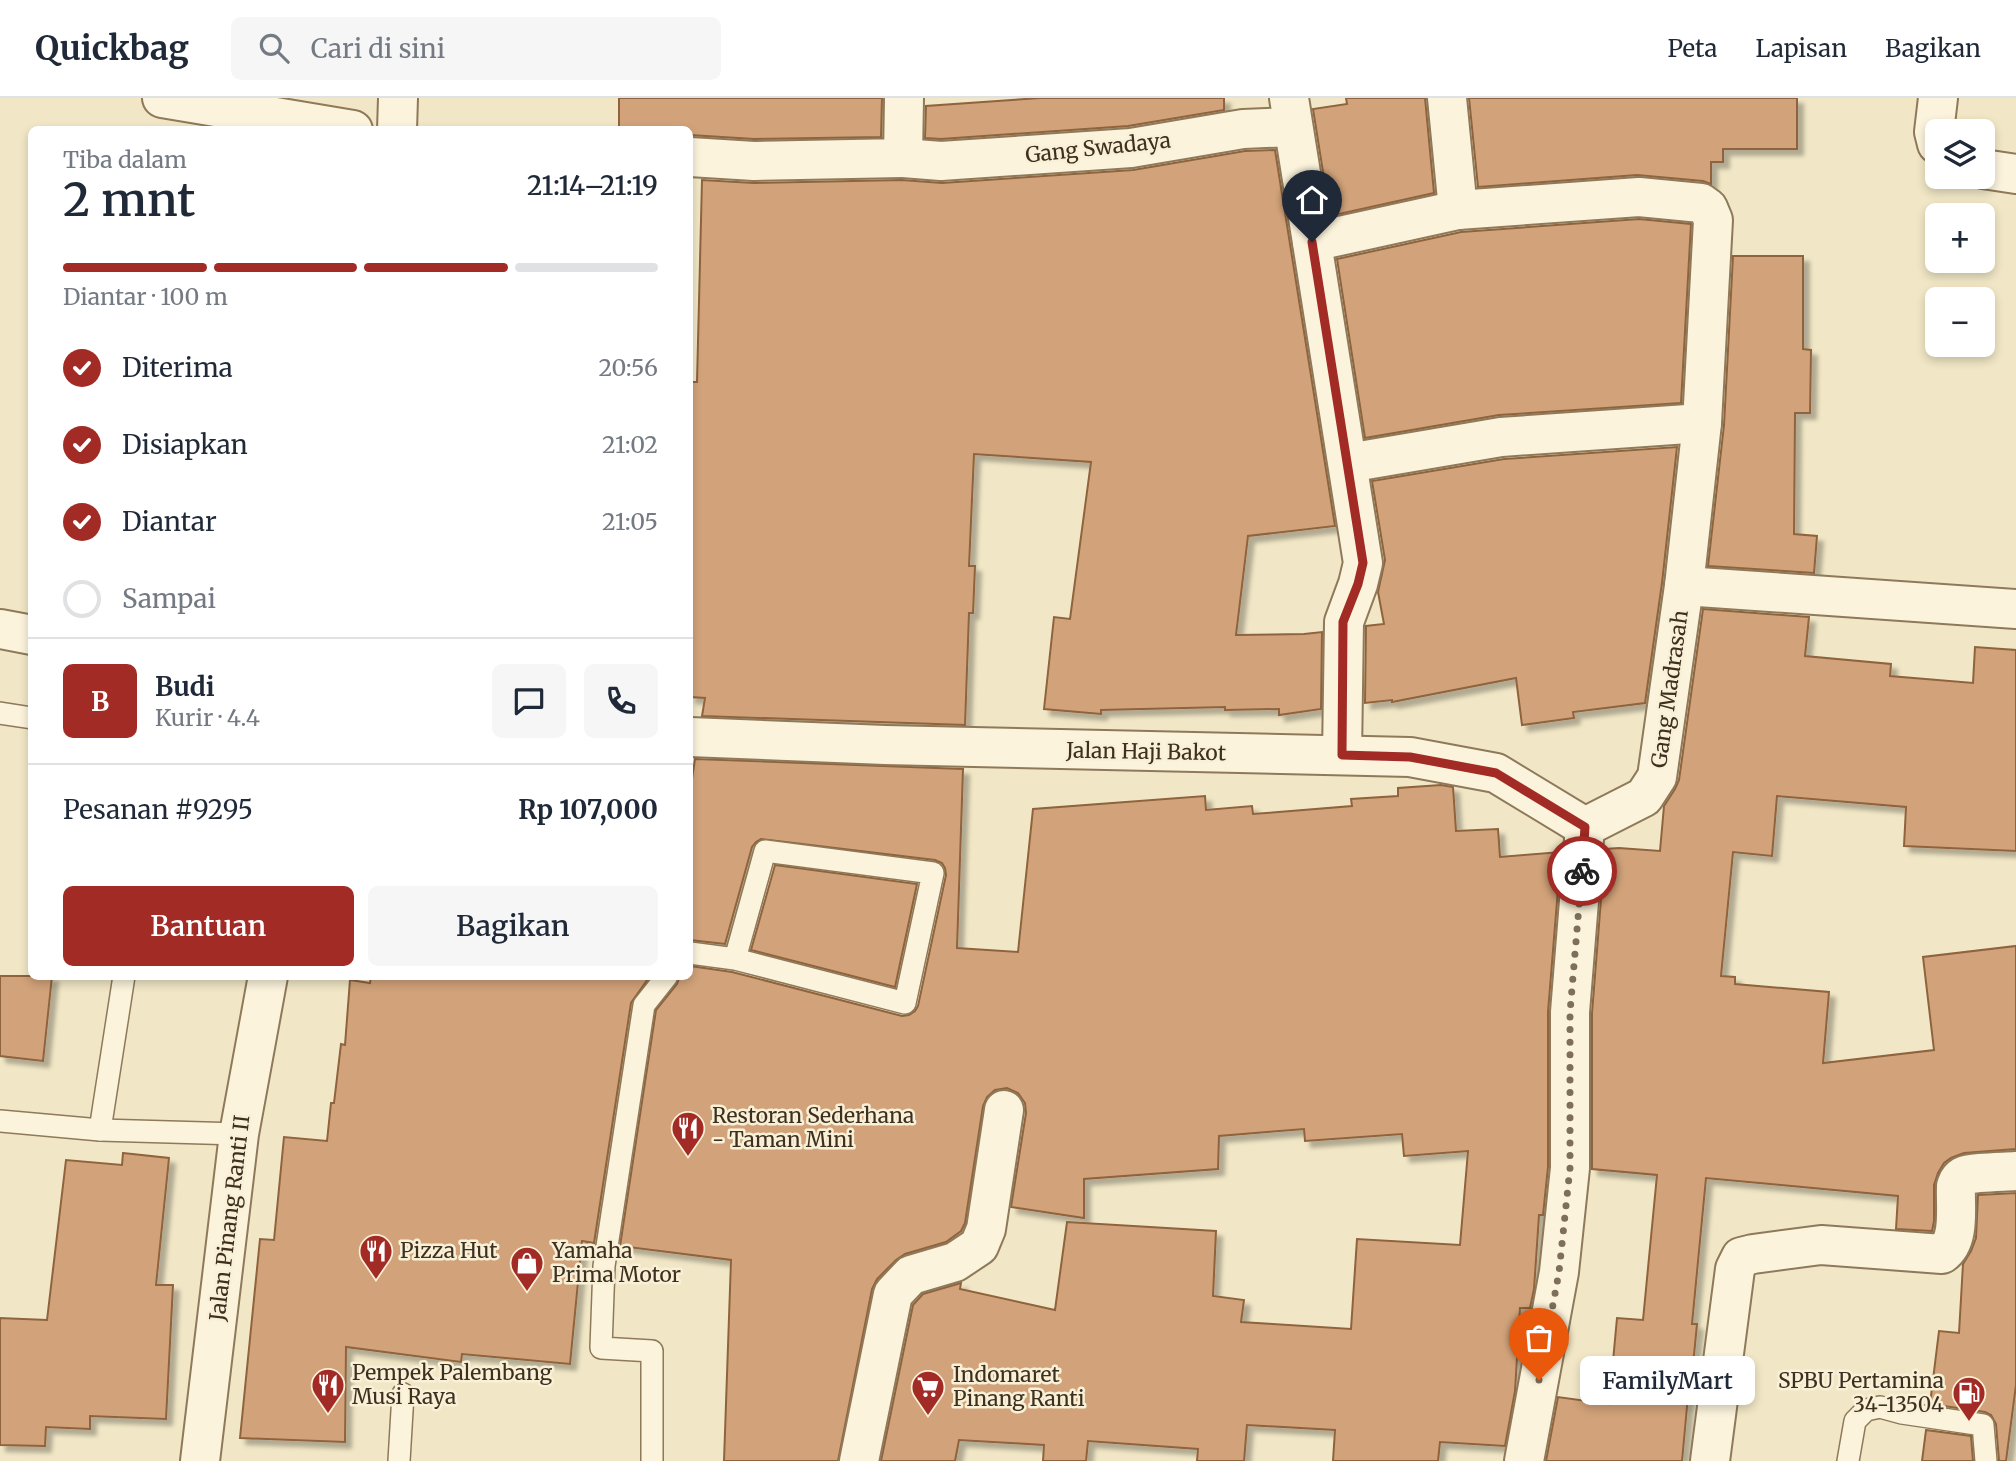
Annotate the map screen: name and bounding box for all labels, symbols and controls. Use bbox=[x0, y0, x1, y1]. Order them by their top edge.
search box bbox=[231, 17, 721, 80]
text: Quickbag bbox=[35, 28, 189, 69]
icon: search bbox=[255, 29, 293, 67]
text: Cari di sini bbox=[311, 32, 445, 65]
text: Peta bbox=[1667, 33, 1717, 64]
text: Lapisan bbox=[1755, 33, 1847, 64]
text: Bagikan bbox=[1885, 33, 1981, 64]
map controls bbox=[1925, 119, 1995, 357]
button: layers bbox=[1925, 119, 1995, 189]
street label: Gang Swadaya bbox=[1024, 126, 1172, 169]
text: Tiba dalam bbox=[63, 145, 187, 174]
text: 21:14–21:19 bbox=[527, 169, 658, 202]
pin bbox=[1282, 170, 1342, 242]
text: 2 mnt bbox=[63, 171, 195, 229]
icon: home bbox=[1293, 181, 1331, 219]
button: + bbox=[1925, 203, 1995, 273]
text: Diantar · 100 m bbox=[63, 282, 228, 311]
button: − bbox=[1925, 287, 1995, 357]
icon: check bbox=[63, 349, 101, 387]
text: Diterima bbox=[122, 351, 233, 384]
text: 20:56 bbox=[598, 353, 658, 382]
icon: check bbox=[63, 426, 101, 464]
text: Disiapkan bbox=[122, 428, 248, 461]
text: 21:02 bbox=[602, 430, 658, 459]
icon: check bbox=[63, 503, 101, 541]
text: Diantar bbox=[122, 505, 217, 538]
text: 21:05 bbox=[602, 507, 658, 536]
text: Sampai bbox=[122, 582, 216, 615]
street label: Gang Madrasah bbox=[1645, 608, 1694, 770]
button: chat bbox=[492, 664, 566, 738]
button: phone bbox=[584, 664, 658, 738]
text: Budi bbox=[155, 670, 215, 703]
text: B bbox=[91, 685, 109, 718]
text: Kurir · 4.4 bbox=[155, 703, 260, 732]
street label: Jalan Haji Bakot bbox=[1065, 737, 1226, 766]
text: Pesanan #9295 bbox=[63, 793, 253, 826]
text: Rp 107,000 bbox=[518, 793, 658, 826]
courier bbox=[1547, 836, 1617, 906]
icon: bike bbox=[1563, 852, 1601, 890]
button: Bantuan bbox=[63, 886, 354, 966]
button: Bagikan bbox=[368, 886, 658, 966]
place label: Restoran Sederhana - Taman Mini bbox=[712, 1102, 914, 1153]
restaurant icon: Restoran Sederhana - Taman Mini bbox=[669, 1109, 707, 1158]
street label: Jalan Pinang Ranti II bbox=[203, 1113, 256, 1323]
restaurant icon: Pizza Hut bbox=[357, 1232, 395, 1281]
place label: Pizza Hut bbox=[400, 1237, 497, 1264]
place label: Yamaha Prima Motor bbox=[551, 1237, 681, 1288]
shop icon: Yamaha Prima Motor bbox=[508, 1244, 546, 1293]
pin bbox=[1509, 1308, 1569, 1380]
icon: bag bbox=[1520, 1319, 1558, 1357]
callout: FamilyMart bbox=[1581, 1356, 1756, 1404]
place label: Pempek Palembang Musi Raya bbox=[352, 1359, 553, 1410]
place label: Indomaret Pinang Ranti bbox=[953, 1361, 1085, 1412]
restaurant icon: Pempek Palembang Musi Raya bbox=[309, 1366, 347, 1415]
text: FamilyMart bbox=[1602, 1366, 1733, 1395]
place label: SPBU Pertamina 34-13504 bbox=[1778, 1367, 1944, 1418]
supermarket icon: Indomaret Pinang Ranti bbox=[909, 1368, 947, 1417]
fuel station icon: SPBU Pertamina 34-13504 bbox=[1950, 1374, 1988, 1423]

